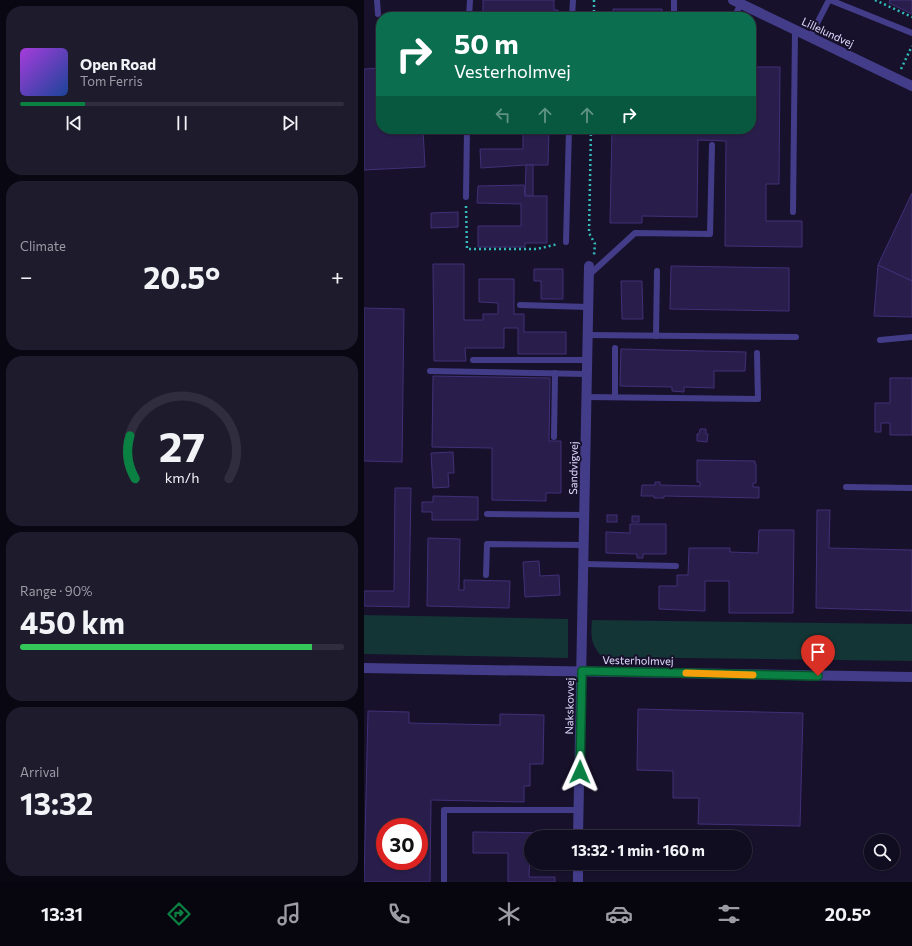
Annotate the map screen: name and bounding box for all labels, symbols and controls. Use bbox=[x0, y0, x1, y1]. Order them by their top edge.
street label: Lillelundvej bbox=[800, 14, 856, 50]
text: 50 m bbox=[454, 26, 519, 60]
icon: right bbox=[388, 28, 440, 80]
text: Open Road bbox=[80, 55, 156, 73]
text: Vesterholmvej bbox=[454, 60, 571, 82]
text: Tom Ferris bbox=[80, 73, 143, 89]
icon: left bbox=[492, 104, 514, 126]
icon: ahead bbox=[534, 104, 556, 126]
icon: ahead bbox=[576, 104, 598, 126]
icon: right bbox=[618, 104, 640, 126]
icon: previous bbox=[63, 112, 85, 134]
icon: pause bbox=[171, 112, 193, 134]
icon: next bbox=[279, 112, 301, 134]
text: Climate bbox=[20, 238, 66, 254]
text: 20.5° bbox=[143, 258, 220, 295]
text: − bbox=[20, 263, 33, 290]
text: + bbox=[331, 263, 344, 290]
text: 27 bbox=[159, 420, 205, 471]
street label: Sandvigvej bbox=[566, 441, 580, 495]
text: km/h bbox=[165, 468, 199, 486]
text: Range · 90% bbox=[20, 583, 93, 599]
text: 450 km bbox=[20, 603, 125, 640]
pin bbox=[801, 635, 835, 676]
icon: arrive bbox=[807, 641, 829, 663]
street label: Vesterholmvej bbox=[602, 653, 674, 667]
street label: Nakskovvej bbox=[562, 677, 576, 735]
position arrow bbox=[559, 751, 601, 793]
text: Arrival bbox=[20, 764, 59, 780]
text: 13:32 bbox=[20, 784, 93, 821]
speed limit sign: 30 bbox=[376, 818, 428, 870]
map controls bbox=[864, 834, 900, 870]
button: search bbox=[864, 834, 900, 870]
text: 13:32 · 1 min · 160 m bbox=[571, 841, 705, 859]
icon: directions bbox=[165, 900, 193, 928]
icon: music bbox=[275, 900, 303, 928]
icon: phone bbox=[385, 900, 413, 928]
icon: climate bbox=[495, 900, 523, 928]
icon: car bbox=[605, 900, 633, 928]
icon: filters bbox=[715, 900, 743, 928]
text: 13:31 bbox=[41, 903, 83, 925]
text: 20.5° bbox=[825, 903, 871, 925]

